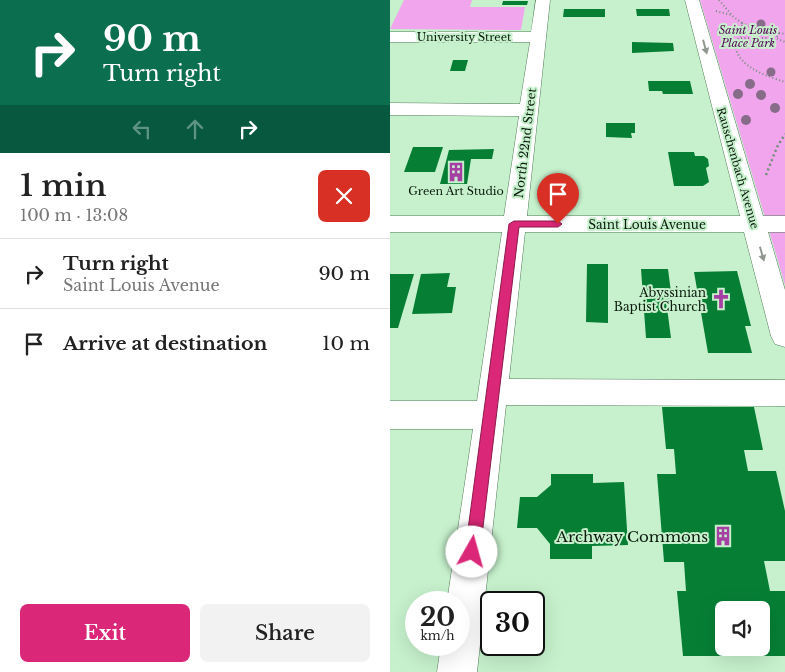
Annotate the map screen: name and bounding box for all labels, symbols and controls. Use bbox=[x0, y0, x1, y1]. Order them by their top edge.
text: 90 m bbox=[103, 17, 201, 60]
icon: right bbox=[20, 20, 85, 85]
park label: Saint Louis Place Park bbox=[719, 23, 777, 50]
street label: University Street bbox=[417, 30, 512, 44]
one-way arrow bbox=[701, 40, 709, 55]
text: Turn right bbox=[103, 60, 221, 87]
street label: North 22nd Street bbox=[511, 87, 539, 199]
street label: Rauschenbach Avenue bbox=[714, 106, 762, 230]
icon: left bbox=[128, 115, 156, 143]
icon: ahead bbox=[181, 115, 209, 143]
icon: right bbox=[234, 115, 262, 143]
building icon: Green Art Studio bbox=[445, 161, 467, 183]
text: 1 min bbox=[20, 167, 106, 204]
button: close bbox=[318, 170, 370, 222]
pin bbox=[537, 173, 579, 224]
icon: arrive bbox=[544, 180, 572, 208]
place label: Green Art Studio bbox=[408, 184, 504, 198]
text: 100 m · 13:08 bbox=[20, 205, 128, 225]
street label: Saint Louis Avenue bbox=[588, 217, 706, 232]
one-way arrow bbox=[759, 247, 767, 262]
text: Turn right bbox=[63, 252, 169, 275]
icon: right bbox=[20, 260, 48, 288]
text: 90 m bbox=[318, 262, 370, 285]
text: Saint Louis Avenue bbox=[63, 275, 220, 295]
place label: Abyssinian Baptist Church bbox=[614, 285, 706, 314]
church icon: Abyssinian Baptist Church bbox=[710, 288, 732, 310]
icon: arrive bbox=[20, 330, 48, 358]
text: Arrive at destination bbox=[63, 332, 267, 355]
text: 10 m bbox=[322, 332, 370, 355]
position arrow bbox=[445, 525, 497, 577]
building icon: Archway Commons bbox=[712, 525, 734, 547]
place label: Archway Commons bbox=[555, 527, 708, 546]
speed limit sign: 30 bbox=[480, 591, 545, 656]
map controls bbox=[715, 601, 770, 656]
button: sound bbox=[715, 601, 770, 656]
text: 20 bbox=[420, 602, 455, 633]
button: Exit bbox=[20, 604, 190, 662]
button: Share bbox=[200, 604, 370, 662]
text: km/h bbox=[420, 628, 455, 643]

